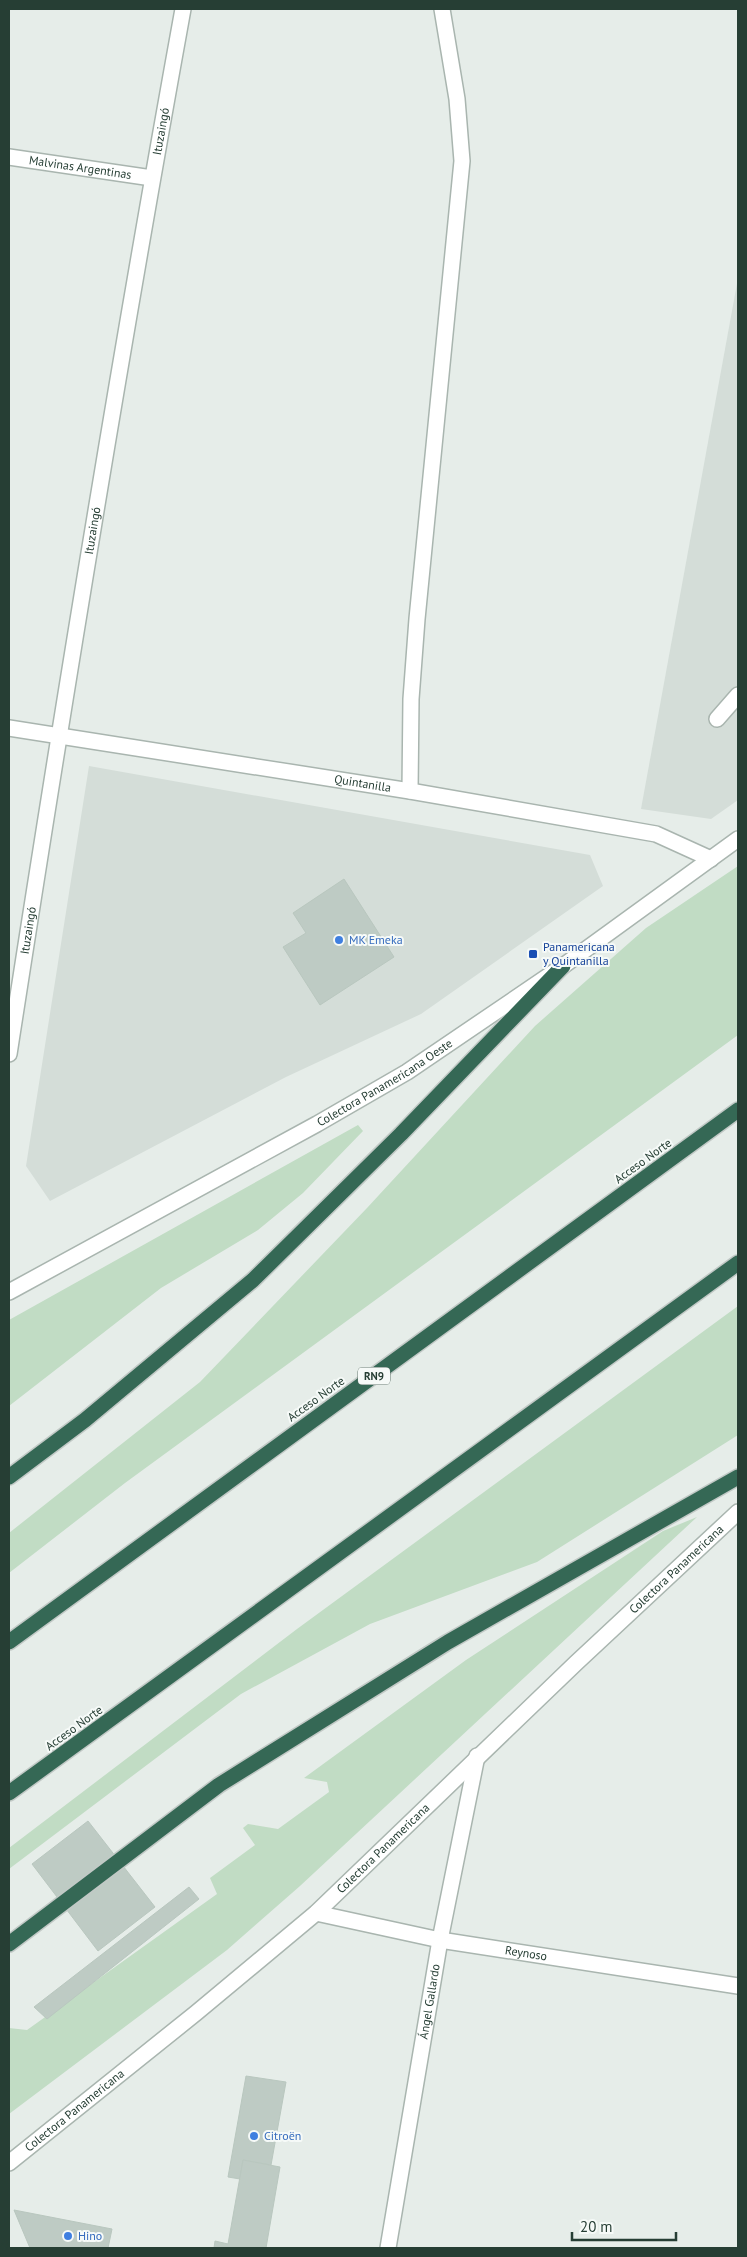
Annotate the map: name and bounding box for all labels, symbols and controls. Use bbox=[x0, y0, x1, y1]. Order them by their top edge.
street label: Ituzaingó bbox=[149, 106, 172, 156]
street label: Malvinas Argentinas bbox=[28, 152, 133, 182]
street label: Ituzaingó bbox=[81, 506, 103, 555]
street label: Quintanilla bbox=[333, 771, 392, 795]
street label: Ituzaingó bbox=[17, 906, 39, 955]
place label: MK Emeka bbox=[349, 932, 403, 947]
marker: MK Emeka bbox=[333, 934, 345, 946]
place label: Panamericana y Quintanilla bbox=[543, 939, 615, 968]
marker: Panamericana y Quintanilla bbox=[527, 948, 539, 960]
street label: Colectora Panamericana Oeste bbox=[314, 1035, 455, 1129]
street label: Acceso Norte bbox=[611, 1135, 674, 1186]
road number: RN9 bbox=[358, 1368, 390, 1384]
street label: Acceso Norte bbox=[284, 1373, 347, 1424]
street label: Colectora Panamericana bbox=[626, 1521, 726, 1616]
street label: Acceso Norte bbox=[42, 1702, 105, 1753]
street label: Colectora Panamericana bbox=[333, 1800, 432, 1896]
street label: Reynoso bbox=[504, 1942, 548, 1963]
street label: Ángel Gallardo bbox=[415, 1963, 443, 2040]
street label: Colectora Panamericana bbox=[21, 2066, 127, 2154]
place label: Citroën bbox=[264, 2128, 301, 2143]
marker: Citroën bbox=[248, 2130, 260, 2142]
scale bar bbox=[572, 2210, 676, 2242]
text: 20 m bbox=[580, 2217, 613, 2236]
place label: Hino bbox=[78, 2228, 102, 2243]
marker: Hino bbox=[62, 2230, 74, 2242]

